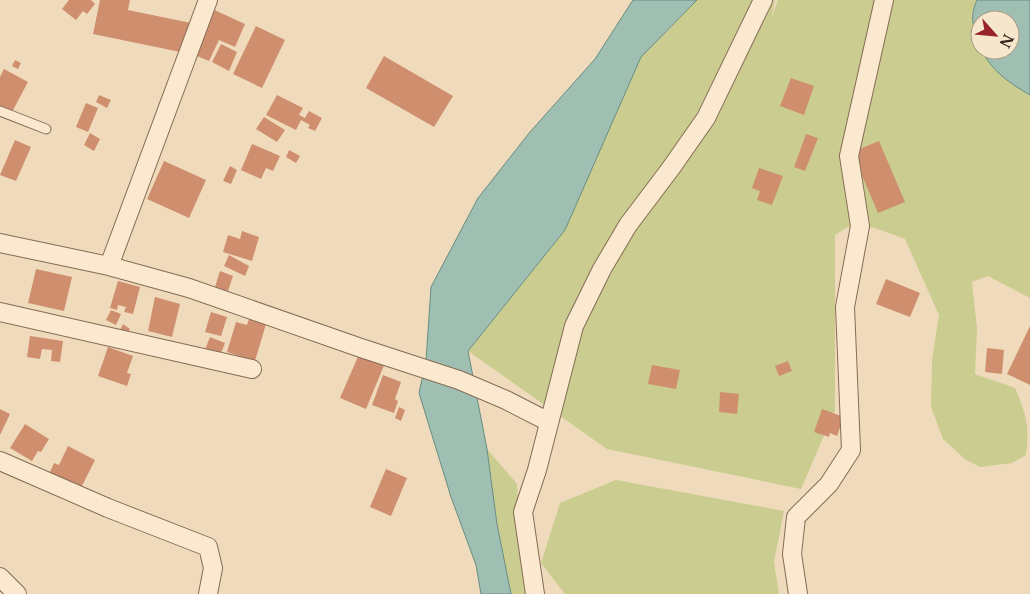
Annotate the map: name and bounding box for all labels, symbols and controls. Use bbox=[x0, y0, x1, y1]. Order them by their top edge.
north arrow bbox=[970, 10, 1020, 60]
text: N bbox=[996, 31, 1018, 51]

